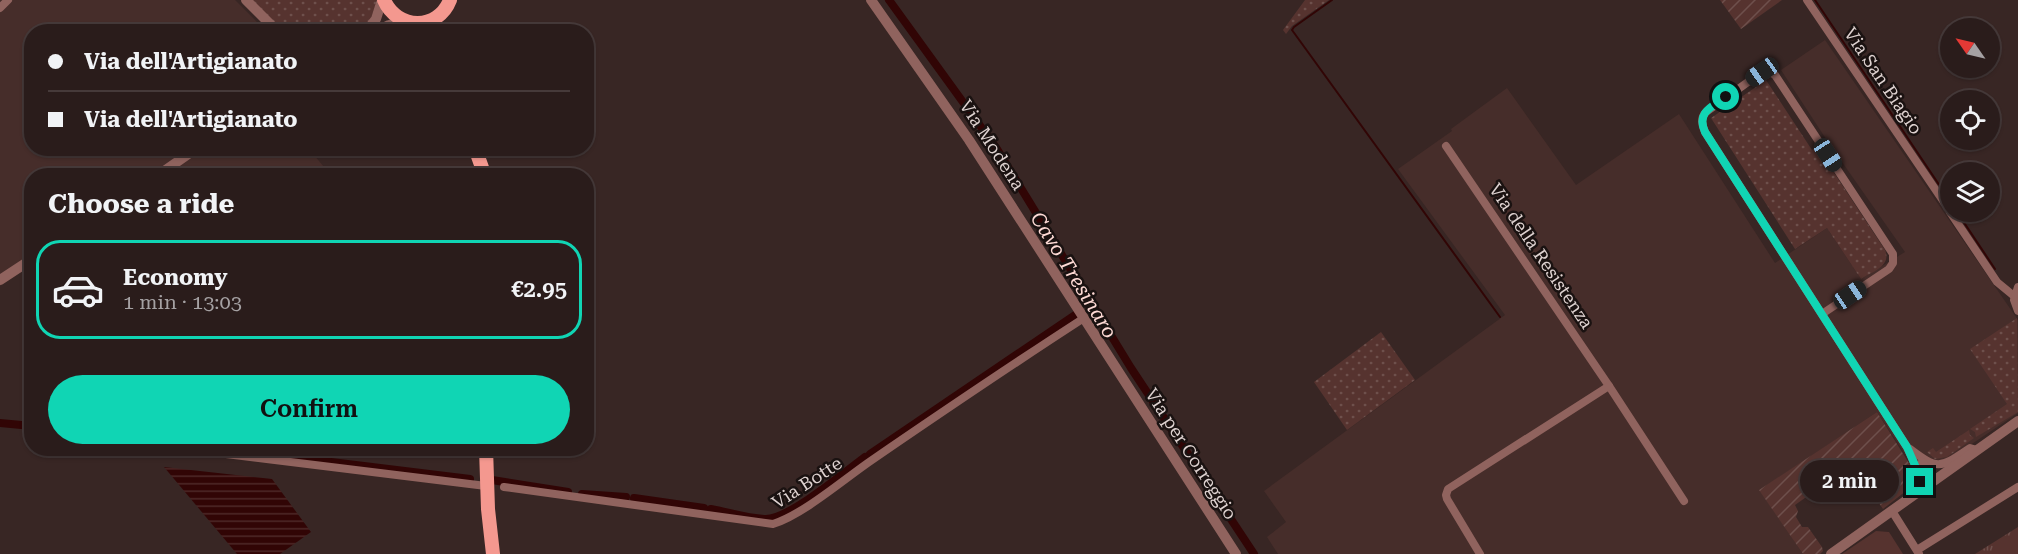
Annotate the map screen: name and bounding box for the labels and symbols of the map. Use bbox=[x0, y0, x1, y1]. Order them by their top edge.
north arrow bbox=[1940, 18, 2000, 78]
street label: Via San Biagio bbox=[1840, 23, 1927, 138]
car bbox=[1742, 54, 1782, 90]
route start bbox=[1712, 83, 1739, 110]
street label: Via Modena bbox=[955, 96, 1030, 194]
car bbox=[1811, 135, 1845, 175]
street label: Via della Resistenza bbox=[1485, 179, 1598, 333]
water label: Cavo Tresinaro bbox=[1026, 207, 1122, 343]
car bbox=[1830, 277, 1870, 313]
street label: Via per Correggio bbox=[1141, 384, 1242, 523]
street label: Via Botte bbox=[768, 452, 846, 513]
callout: 2 min bbox=[1800, 461, 1899, 503]
route end bbox=[1906, 468, 1933, 495]

